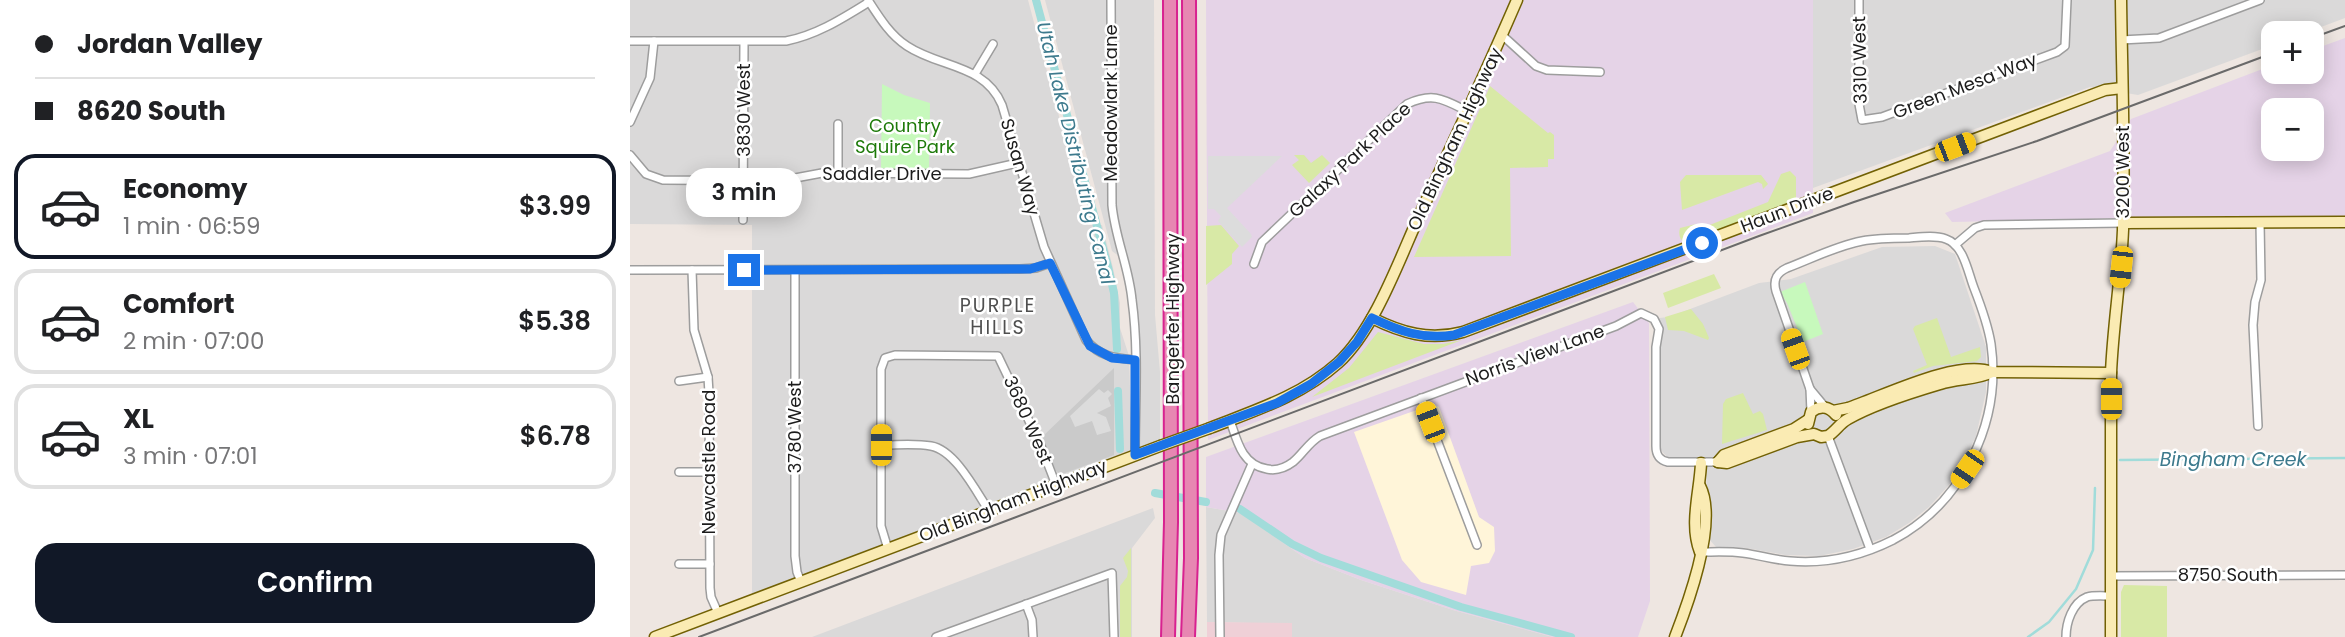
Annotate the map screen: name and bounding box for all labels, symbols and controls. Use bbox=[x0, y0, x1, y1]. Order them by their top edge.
street label: 3310 West bbox=[1846, 16, 1873, 104]
water label: Utah Lake Distributing Canal bbox=[1030, 19, 1121, 288]
map controls bbox=[2261, 21, 2324, 161]
button: + bbox=[2261, 21, 2324, 84]
street label: Meadowlark Lane bbox=[1098, 24, 1123, 182]
text: Jordan Valley bbox=[77, 26, 262, 62]
street label: Old Bingham Highway bbox=[1401, 43, 1508, 234]
street label: Green Mesa Way bbox=[1889, 47, 2040, 124]
street label: 3830 West bbox=[731, 63, 756, 157]
text: 8620 South bbox=[77, 93, 226, 129]
street label: Galaxy Park Place bbox=[1283, 96, 1416, 223]
button: − bbox=[2261, 98, 2324, 161]
park label: Country Squire Park bbox=[855, 113, 956, 159]
street label: Susan Way bbox=[995, 115, 1046, 218]
street label: 3200 West bbox=[2110, 125, 2135, 219]
car bbox=[1932, 130, 1979, 164]
street label: Saddler Drive bbox=[822, 161, 942, 186]
callout: 3 min bbox=[686, 168, 802, 218]
text: Economy bbox=[123, 171, 247, 207]
icon: car bbox=[39, 175, 102, 238]
text: 3 min bbox=[712, 176, 776, 208]
street label: Haun Drive bbox=[1737, 180, 1837, 239]
text: $3.99 bbox=[519, 188, 591, 224]
text: 1 min · 06:59 bbox=[123, 210, 261, 242]
route start bbox=[1686, 227, 1718, 259]
street label: Bangerter Highway bbox=[1160, 233, 1185, 405]
car bbox=[2109, 245, 2134, 289]
route end bbox=[728, 254, 760, 286]
text: Comfort bbox=[123, 286, 235, 322]
icon: car bbox=[39, 290, 102, 353]
district label: PURPLE HILLS bbox=[960, 292, 1036, 341]
text: $5.38 bbox=[518, 303, 591, 339]
street label: Norris View Lane bbox=[1462, 318, 1608, 391]
text: 2 min · 07:00 bbox=[123, 325, 264, 357]
car bbox=[1778, 326, 1813, 372]
street label: 3680 West bbox=[998, 372, 1059, 468]
car bbox=[2101, 378, 2122, 420]
street label: 3780 West bbox=[782, 381, 807, 473]
street label: Newcastle Road bbox=[696, 390, 721, 534]
car bbox=[1413, 399, 1448, 445]
text: XL bbox=[123, 401, 154, 437]
icon: car bbox=[39, 405, 102, 468]
text: $6.78 bbox=[520, 418, 591, 454]
car bbox=[871, 424, 892, 466]
text: 3 min · 07:01 bbox=[123, 440, 258, 472]
car bbox=[1947, 446, 1988, 492]
water label: Bingham Creek bbox=[2160, 446, 2308, 473]
street label: Old Bingham Highway bbox=[915, 453, 1110, 548]
button: Confirm bbox=[35, 543, 595, 623]
street label: 8750 South bbox=[2178, 562, 2278, 587]

